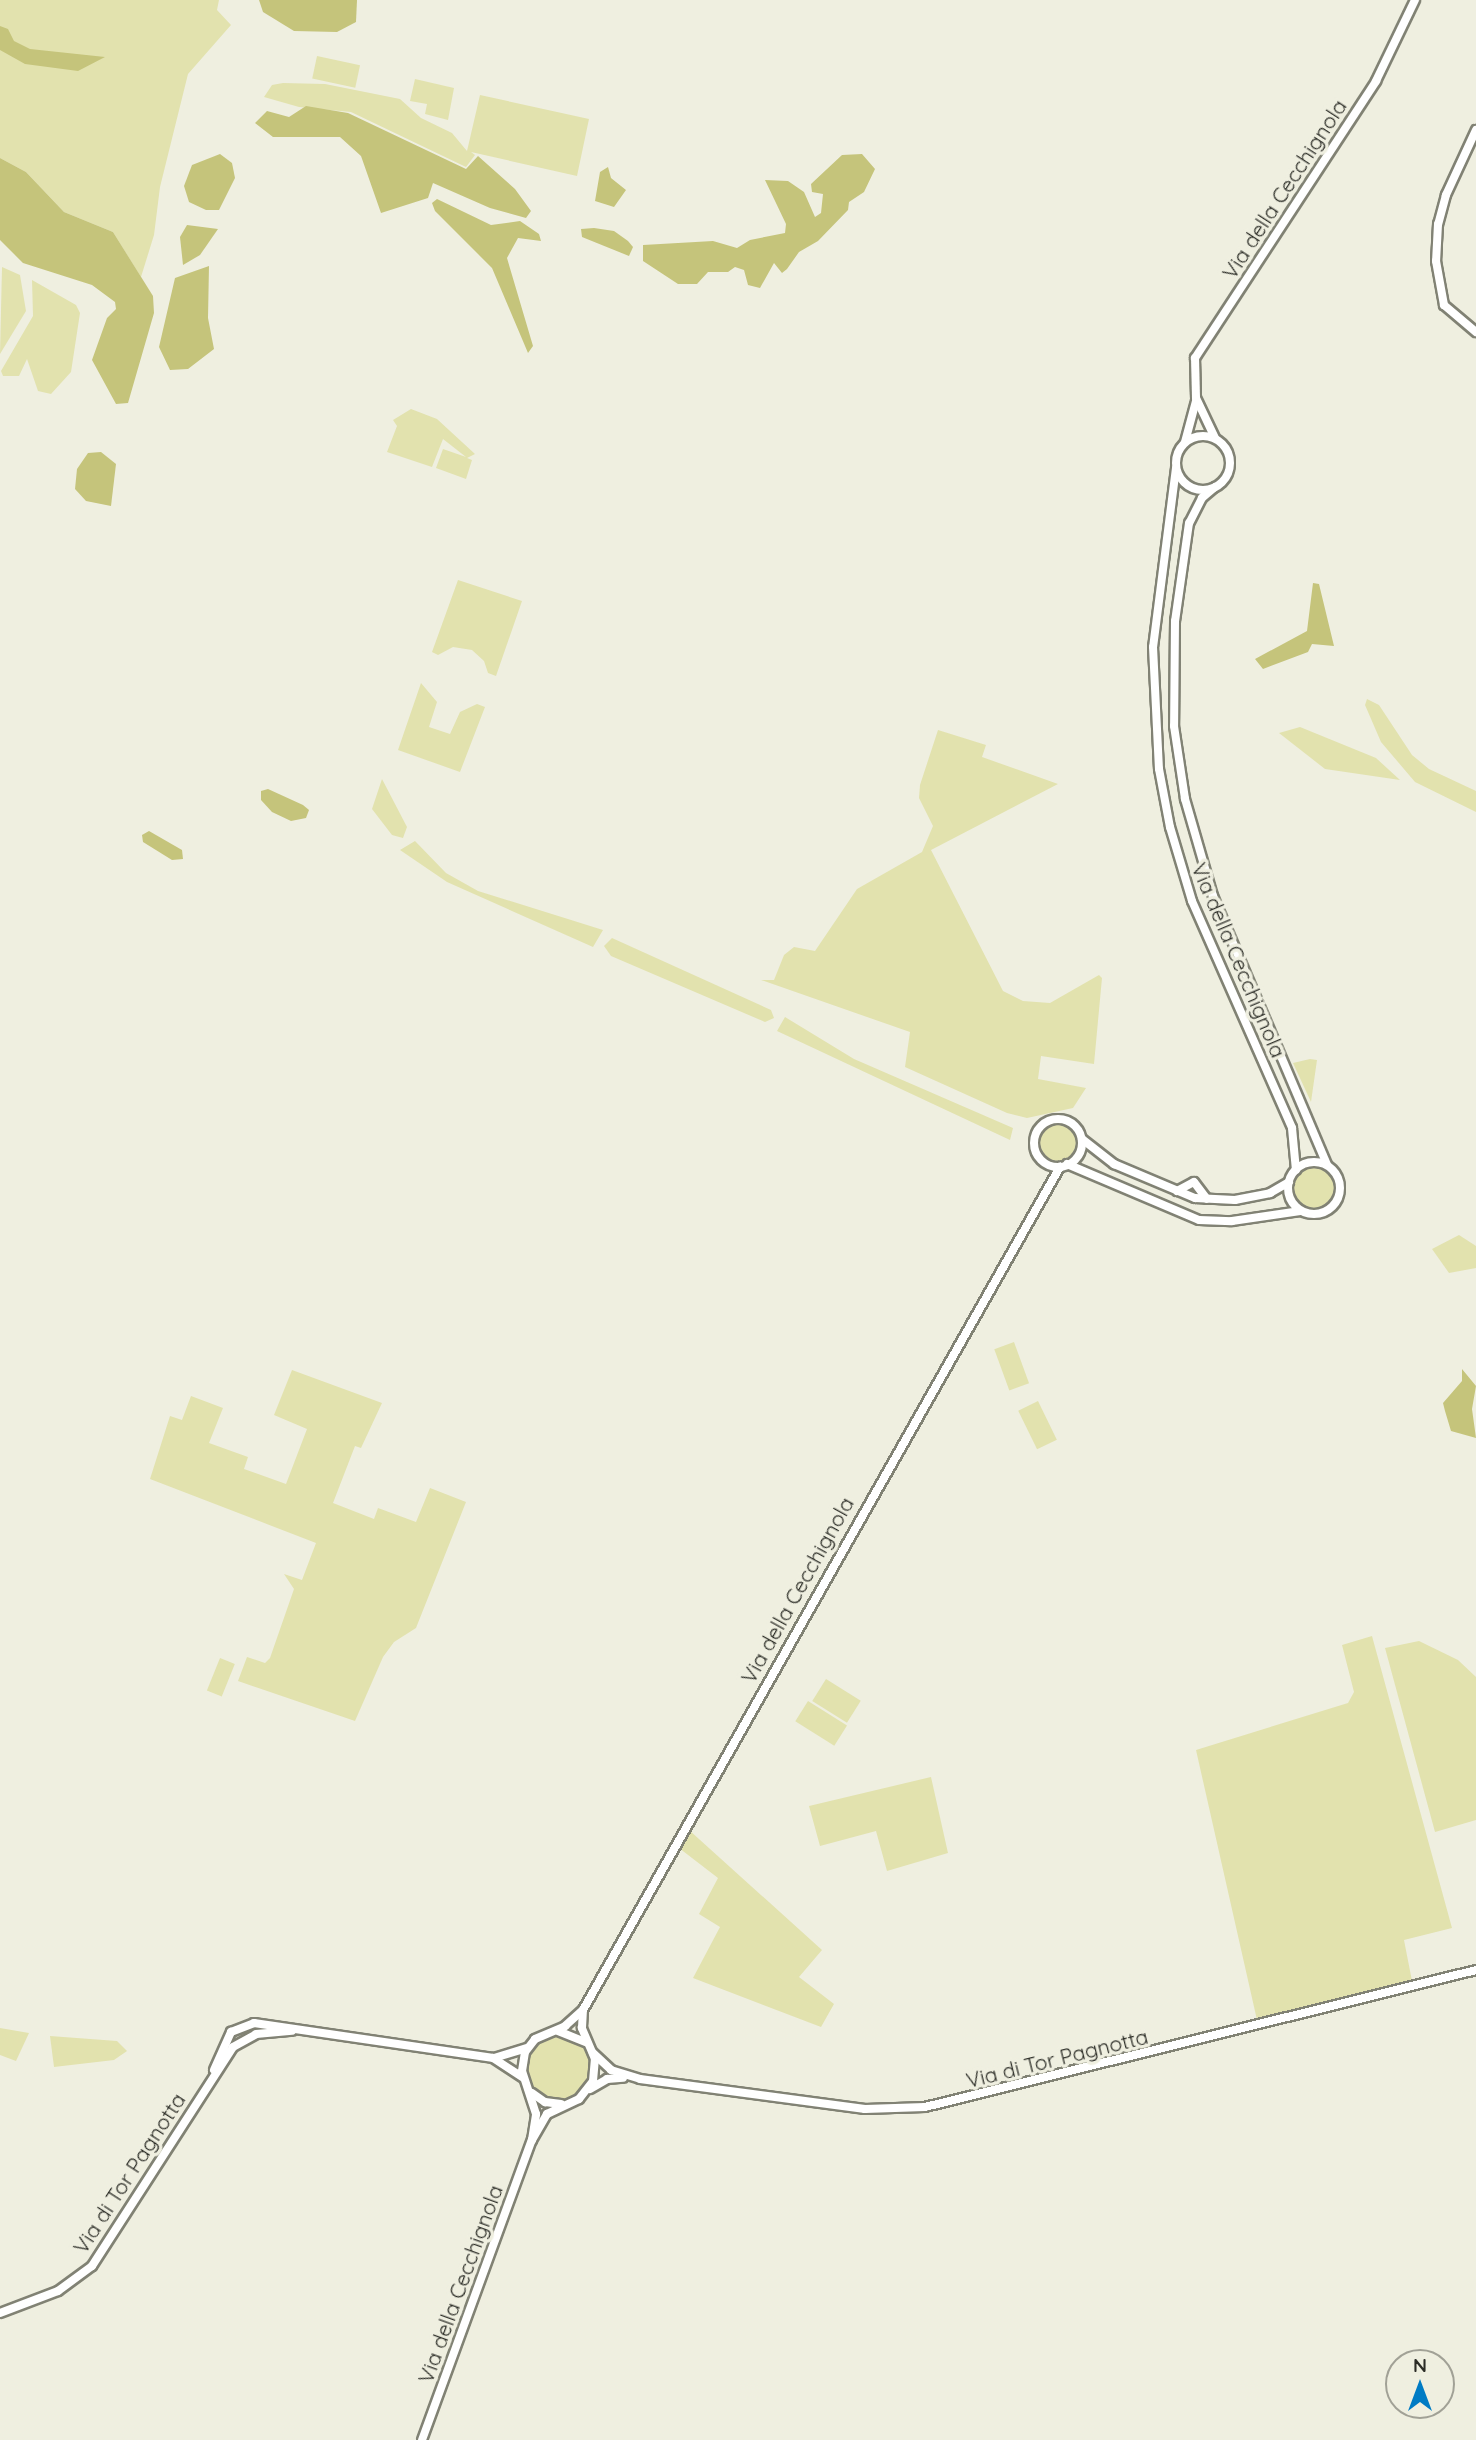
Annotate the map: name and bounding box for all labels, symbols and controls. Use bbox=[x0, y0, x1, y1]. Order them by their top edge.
street label: Via della Cecchignola bbox=[1217, 95, 1351, 283]
street label: Via della Cecchignola bbox=[1187, 859, 1291, 1061]
street label: Via della Cecchignola bbox=[735, 1493, 859, 1687]
street label: Via di Tor Pagnotta bbox=[963, 2023, 1151, 2093]
street label: Via di Tor Pagnotta bbox=[68, 2088, 190, 2258]
street label: Via della Cecchignola bbox=[412, 2182, 508, 2386]
north arrow bbox=[1385, 2349, 1455, 2419]
text: N bbox=[1413, 2353, 1427, 2377]

